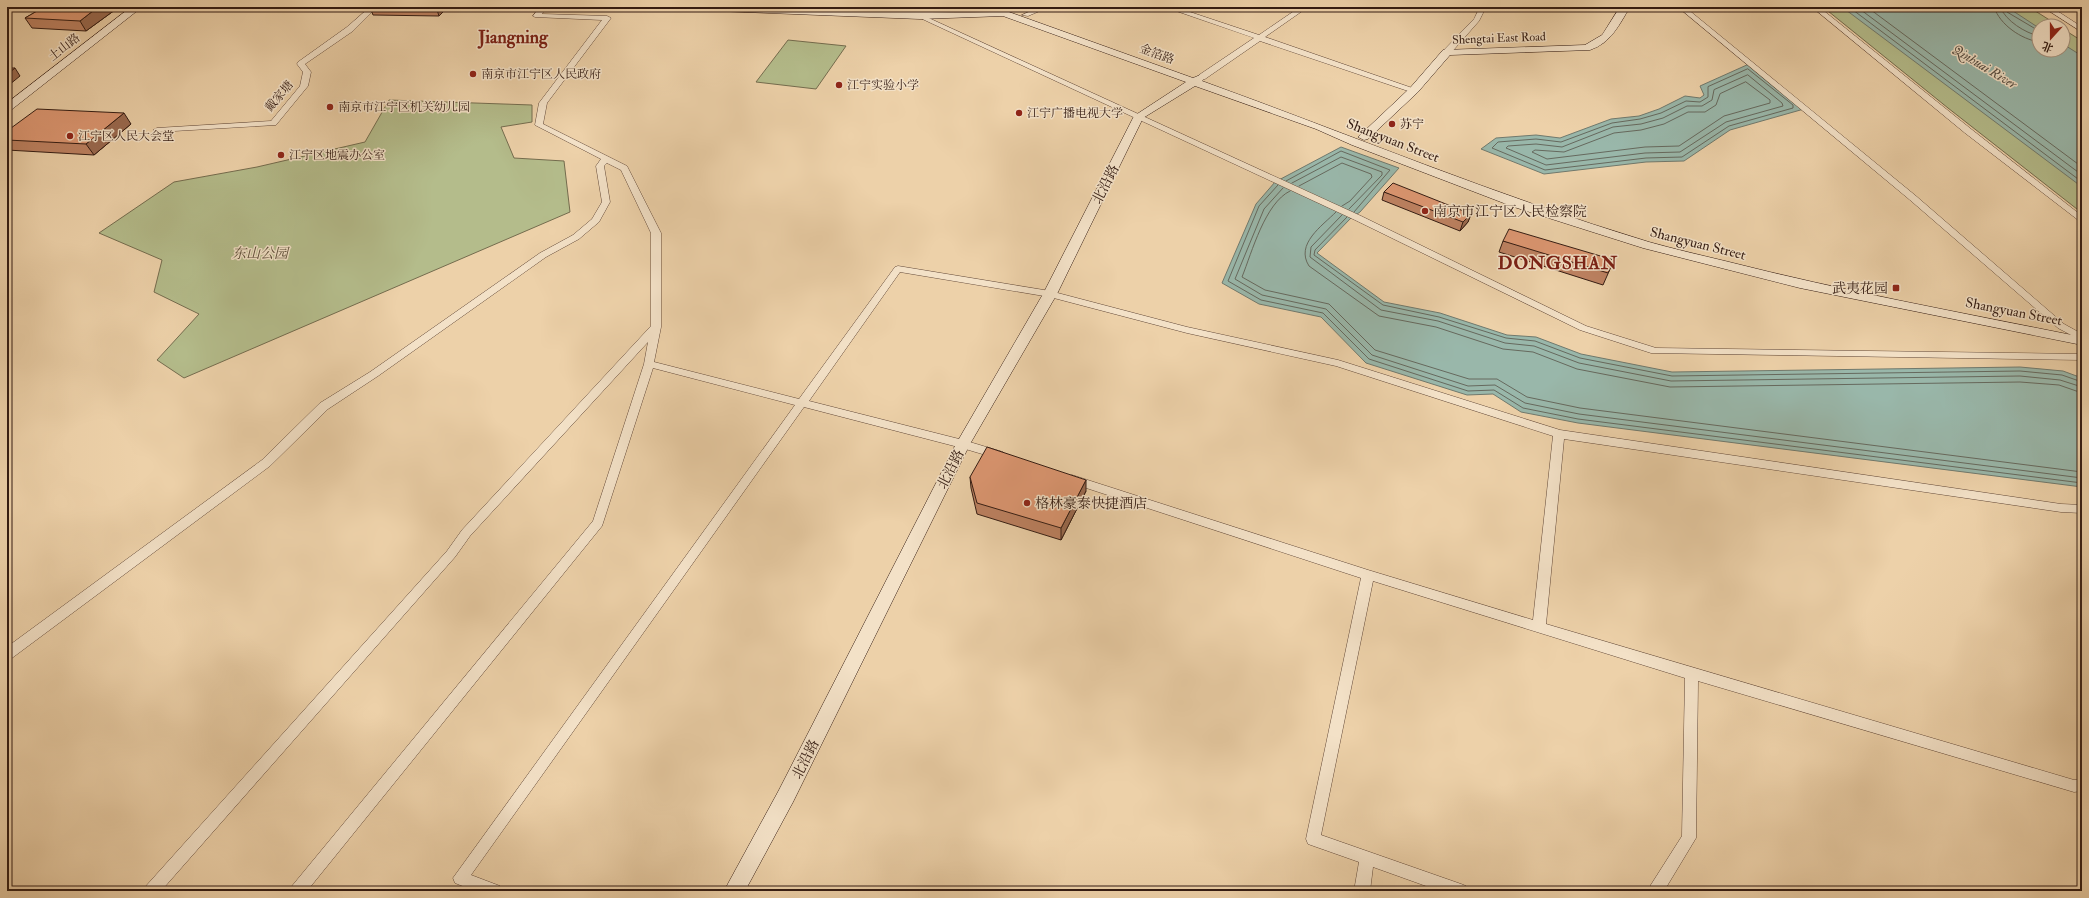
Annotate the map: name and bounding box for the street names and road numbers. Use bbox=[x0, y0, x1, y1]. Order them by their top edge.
street label: Shengtai East Road bbox=[1452, 29, 1546, 48]
street label: 土山路 bbox=[46, 30, 83, 64]
street label: 金箔路 bbox=[1137, 41, 1176, 68]
street label: 戴家塘 bbox=[262, 78, 297, 115]
street label: Shangyuan Street bbox=[1344, 115, 1442, 167]
street label: 北沿路 bbox=[1088, 162, 1123, 207]
street label: Shangyuan Street bbox=[1648, 223, 1748, 265]
street label: Shangyuan Street bbox=[1964, 294, 2064, 330]
street label: 北沿路 bbox=[933, 447, 968, 492]
street label: 北沿路 bbox=[788, 737, 823, 782]

